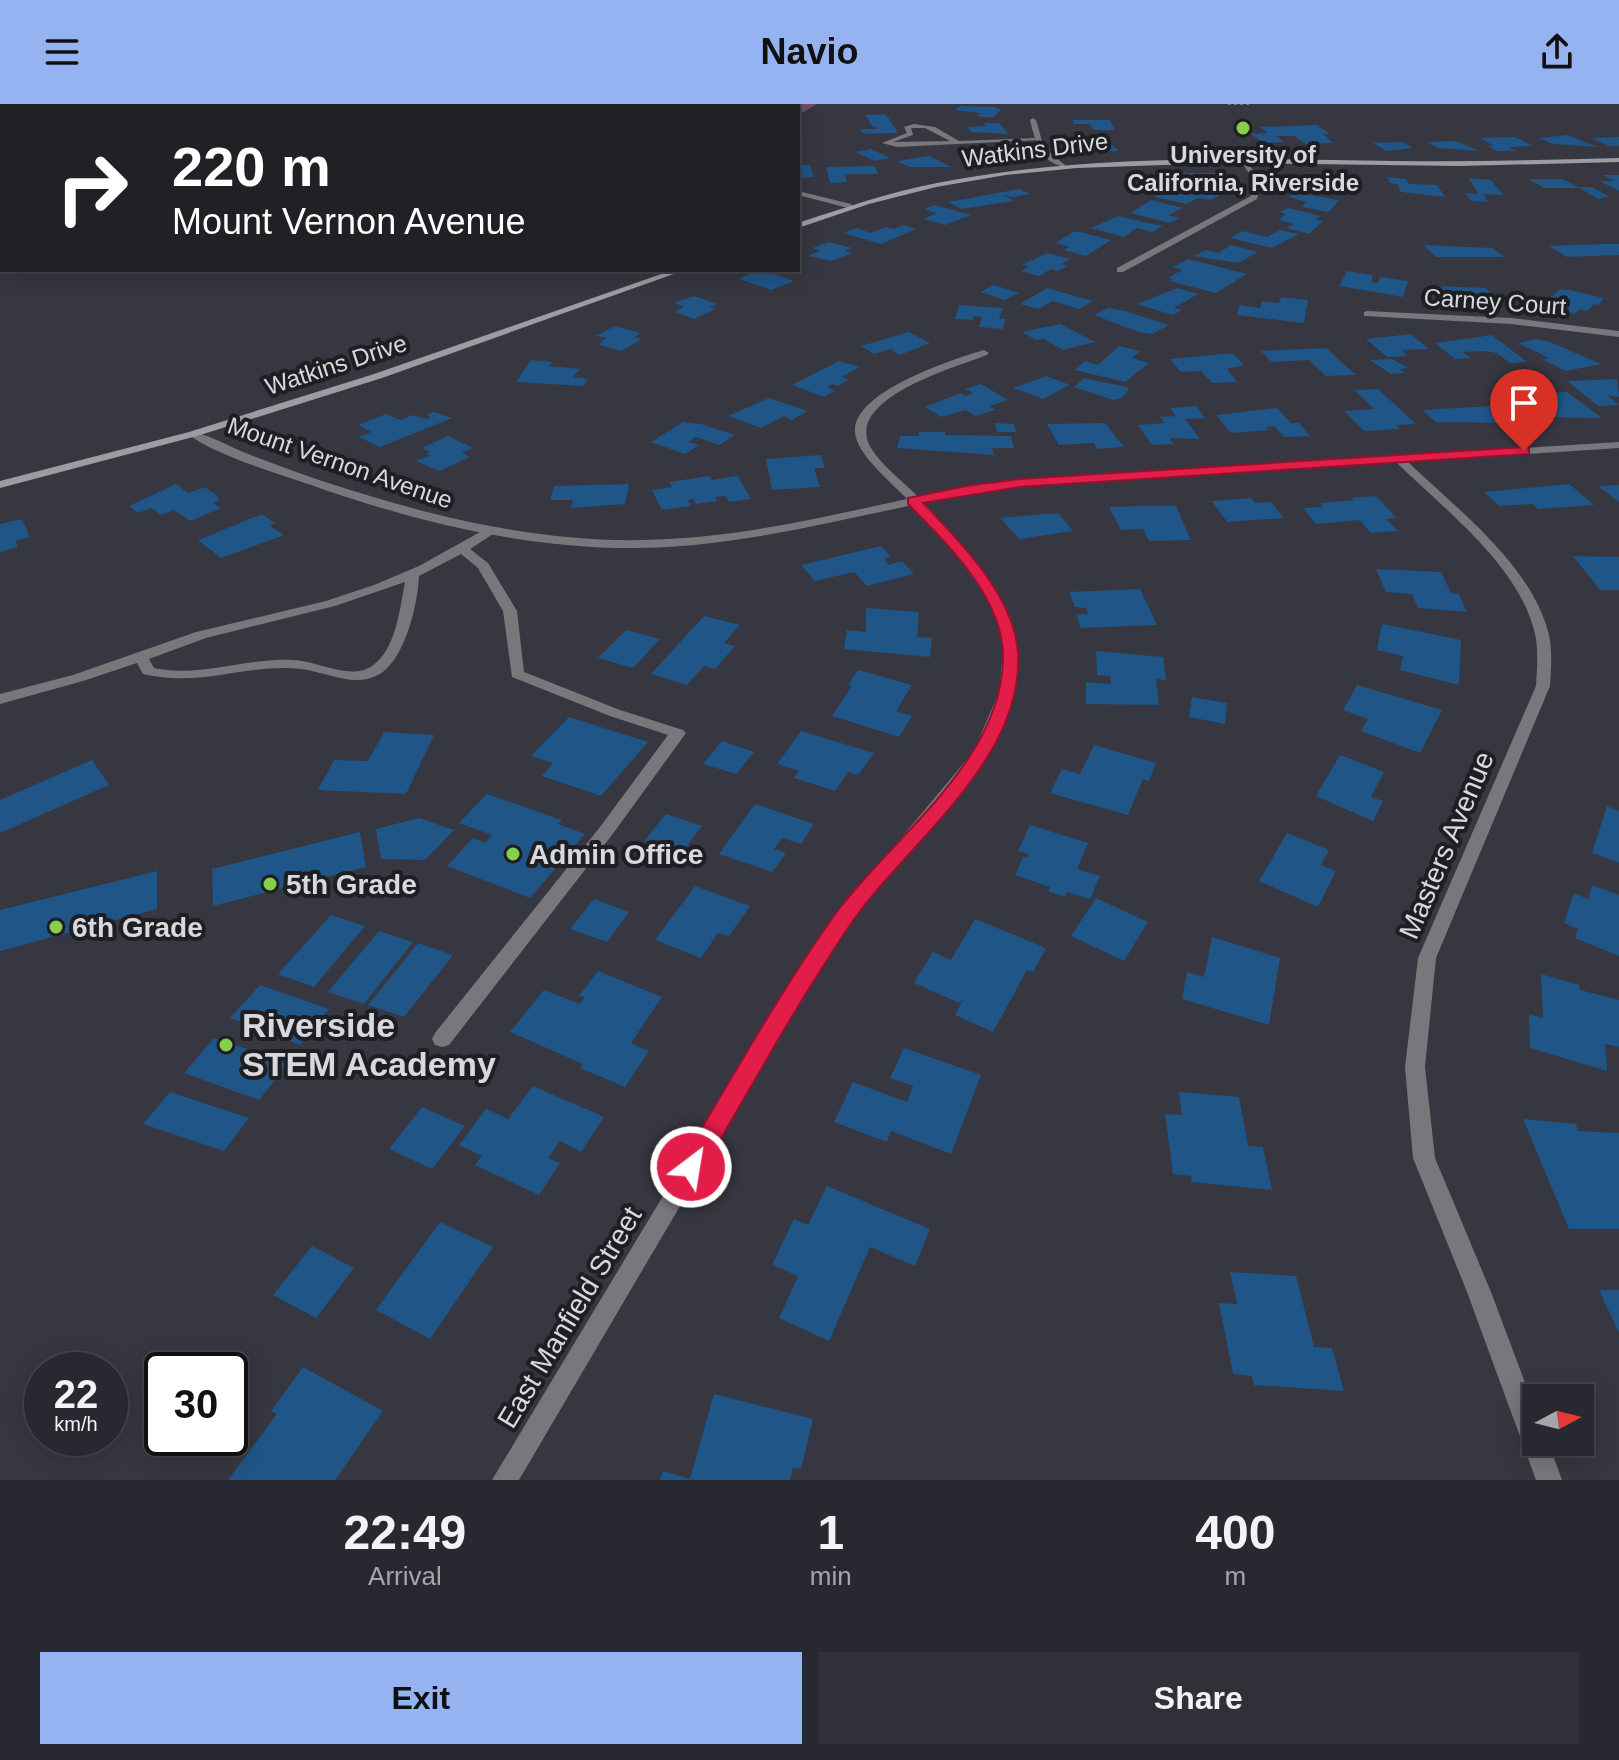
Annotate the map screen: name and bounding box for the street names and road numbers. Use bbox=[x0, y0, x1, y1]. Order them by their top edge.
street label: Watkins Drive bbox=[960, 127, 1110, 172]
street label: Carney Court bbox=[1423, 283, 1567, 320]
street label: Watkins Drive bbox=[262, 329, 410, 400]
street label: Mount Vernon Avenue bbox=[224, 411, 456, 514]
street label: Masters Avenue bbox=[1393, 747, 1500, 943]
street label: East Manfield Street bbox=[491, 1201, 648, 1433]

